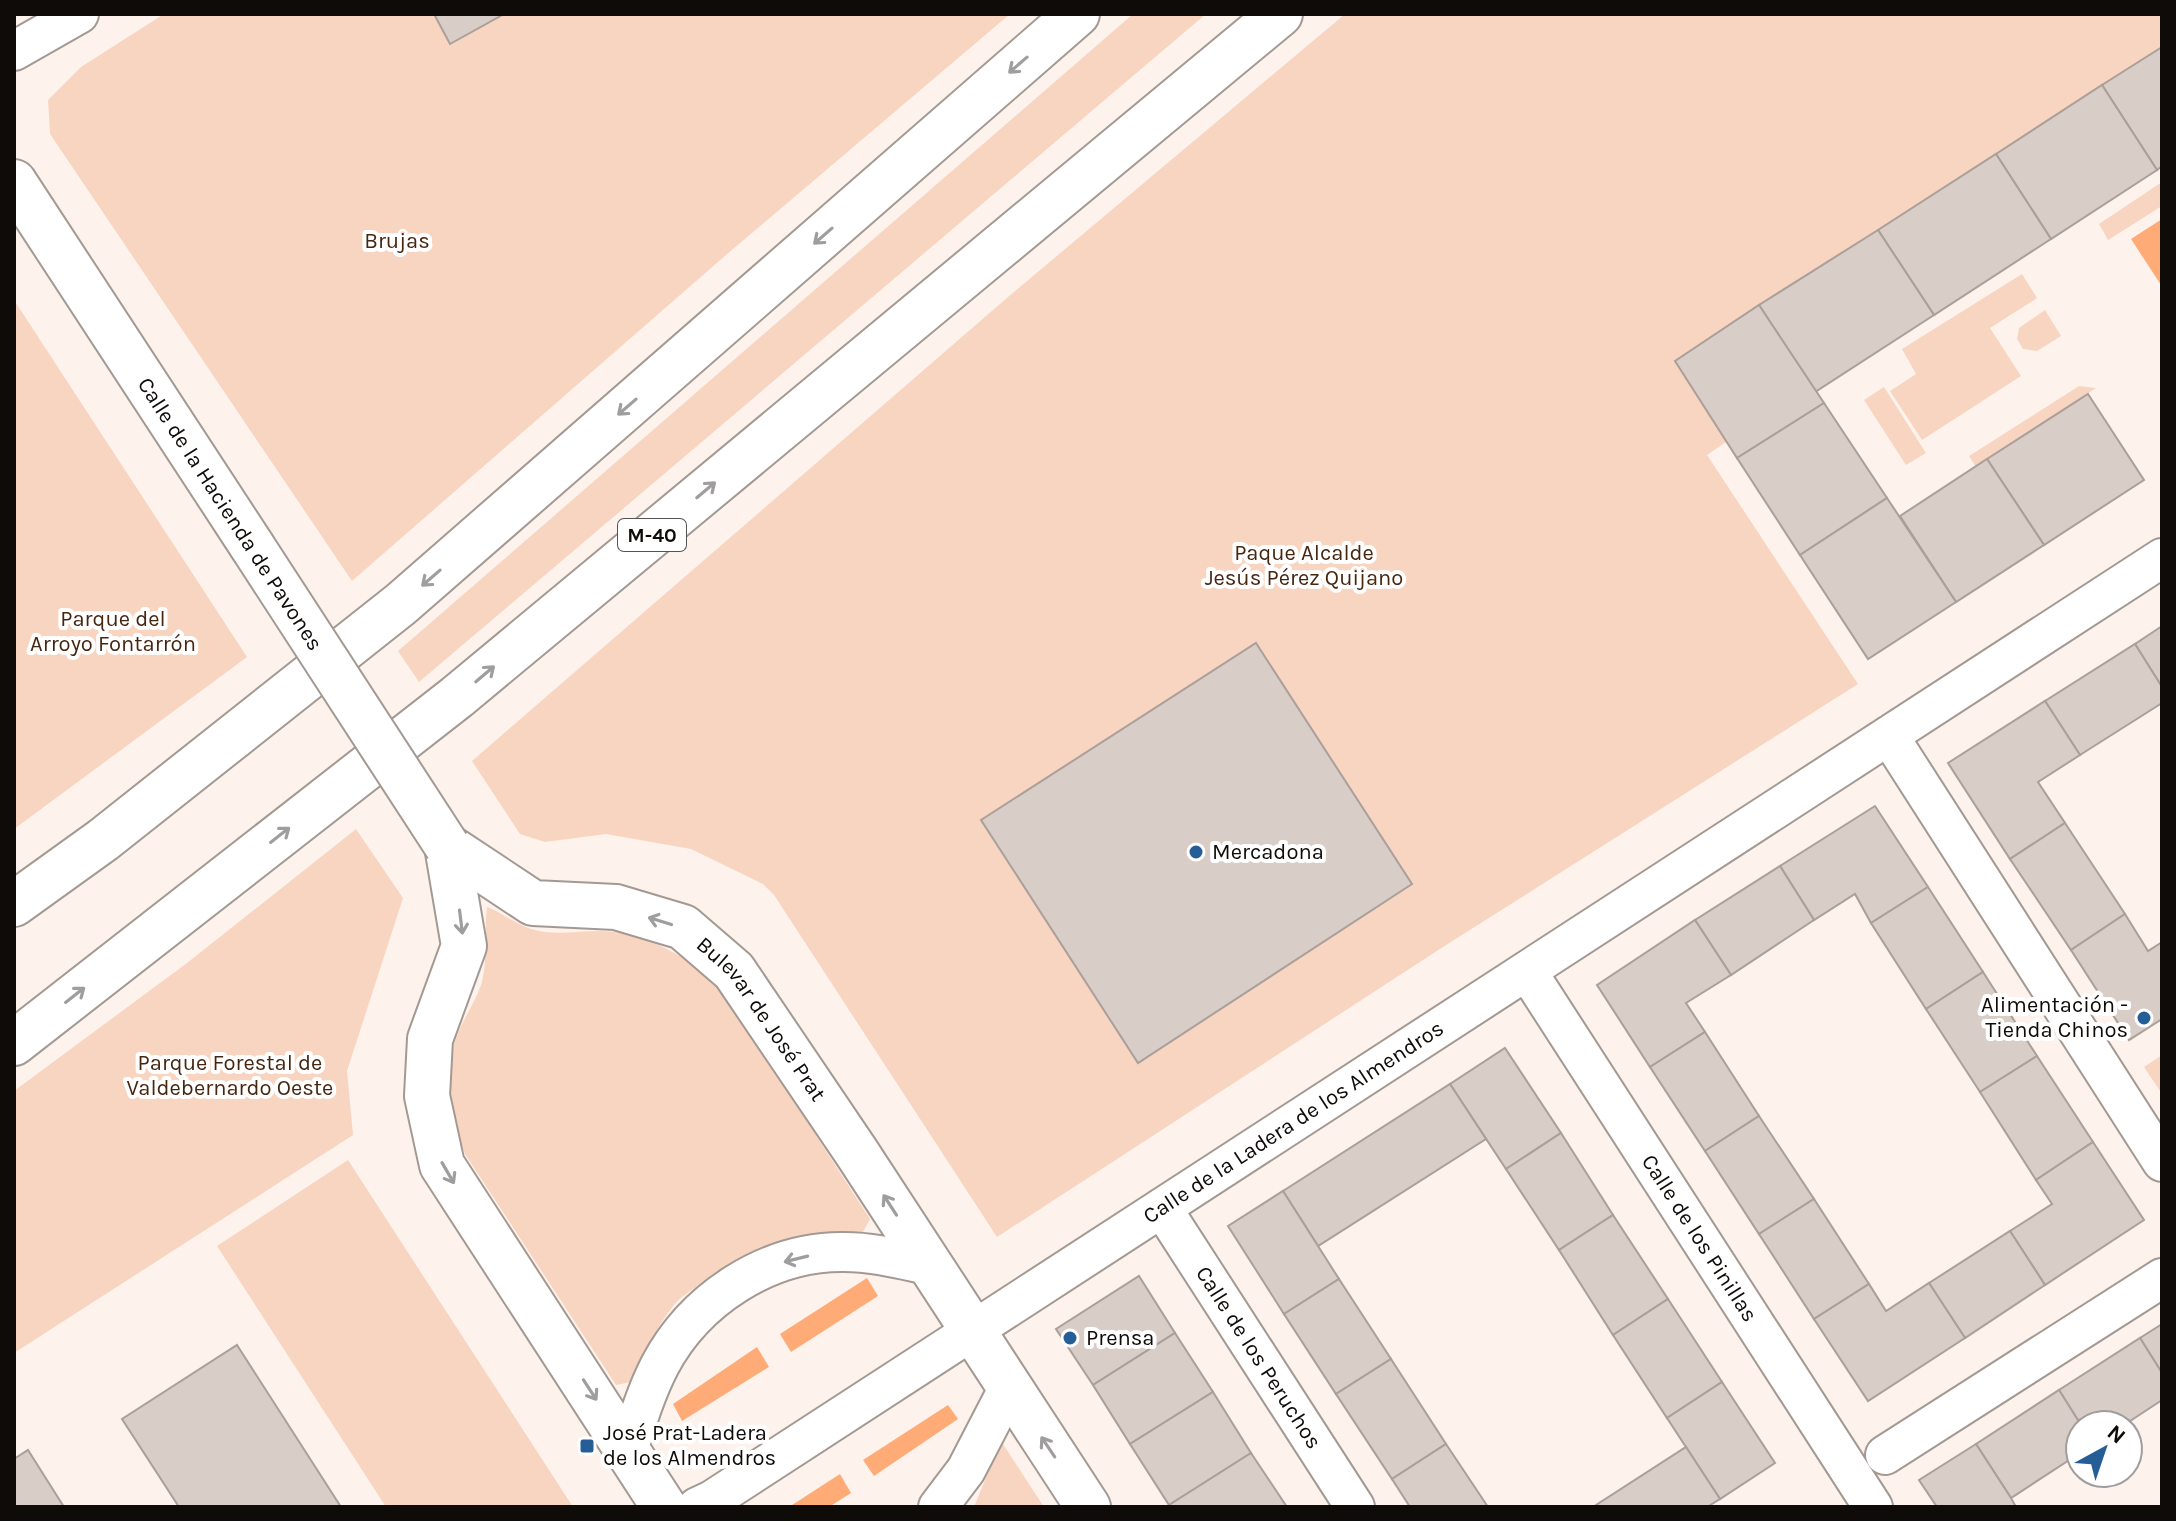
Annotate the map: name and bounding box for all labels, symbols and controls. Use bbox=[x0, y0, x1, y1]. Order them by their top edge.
one-way arrow bbox=[1009, 56, 1029, 74]
one-way arrow bbox=[813, 227, 833, 245]
park label: Brujas bbox=[364, 228, 430, 254]
street label: Calle de la Hacienda de Pavones bbox=[132, 373, 328, 655]
one-way arrow bbox=[617, 398, 637, 416]
one-way arrow bbox=[695, 481, 716, 499]
road number: M-40 bbox=[618, 519, 686, 551]
park label: Paque Alcalde Jesús Pérez Quijano bbox=[1205, 540, 1403, 591]
one-way arrow bbox=[421, 569, 441, 587]
park label: Parque del Arroyo Fontarrón bbox=[30, 606, 196, 657]
one-way arrow bbox=[474, 665, 494, 683]
one-way arrow bbox=[269, 826, 290, 843]
place label: Mercadona bbox=[1212, 839, 1324, 865]
marker: Mercadona bbox=[1187, 843, 1205, 861]
one-way arrow bbox=[453, 909, 468, 935]
one-way arrow bbox=[648, 913, 673, 927]
street label: Bulevar de José Prat bbox=[691, 931, 831, 1106]
one-way arrow bbox=[64, 986, 86, 1003]
place label: Alimentación - Tienda Chinos bbox=[1981, 992, 2128, 1043]
marker: Alimentación - Tienda Chinos bbox=[2135, 1009, 2153, 1027]
street label: Calle de la Ladera de los Almendros bbox=[1138, 1015, 1449, 1229]
park label: Parque Forestal de Valdebernardo Oeste bbox=[127, 1050, 333, 1101]
street label: Calle de los Pinillas bbox=[1636, 1150, 1763, 1327]
one-way arrow bbox=[440, 1161, 456, 1184]
one-way arrow bbox=[881, 1194, 897, 1217]
one-way arrow bbox=[783, 1252, 809, 1267]
street label: Calle de los Peruchos bbox=[1190, 1261, 1327, 1454]
place label: Prensa bbox=[1086, 1325, 1154, 1351]
marker: Prensa bbox=[1061, 1329, 1079, 1347]
one-way arrow bbox=[582, 1379, 598, 1401]
north arrow bbox=[2064, 1409, 2144, 1489]
text: N bbox=[2102, 1419, 2131, 1449]
place label: José Prat-Ladera de los Almendros bbox=[603, 1420, 776, 1471]
marker: José Prat-Ladera de los Almendros bbox=[578, 1437, 596, 1455]
one-way arrow bbox=[1040, 1437, 1056, 1459]

